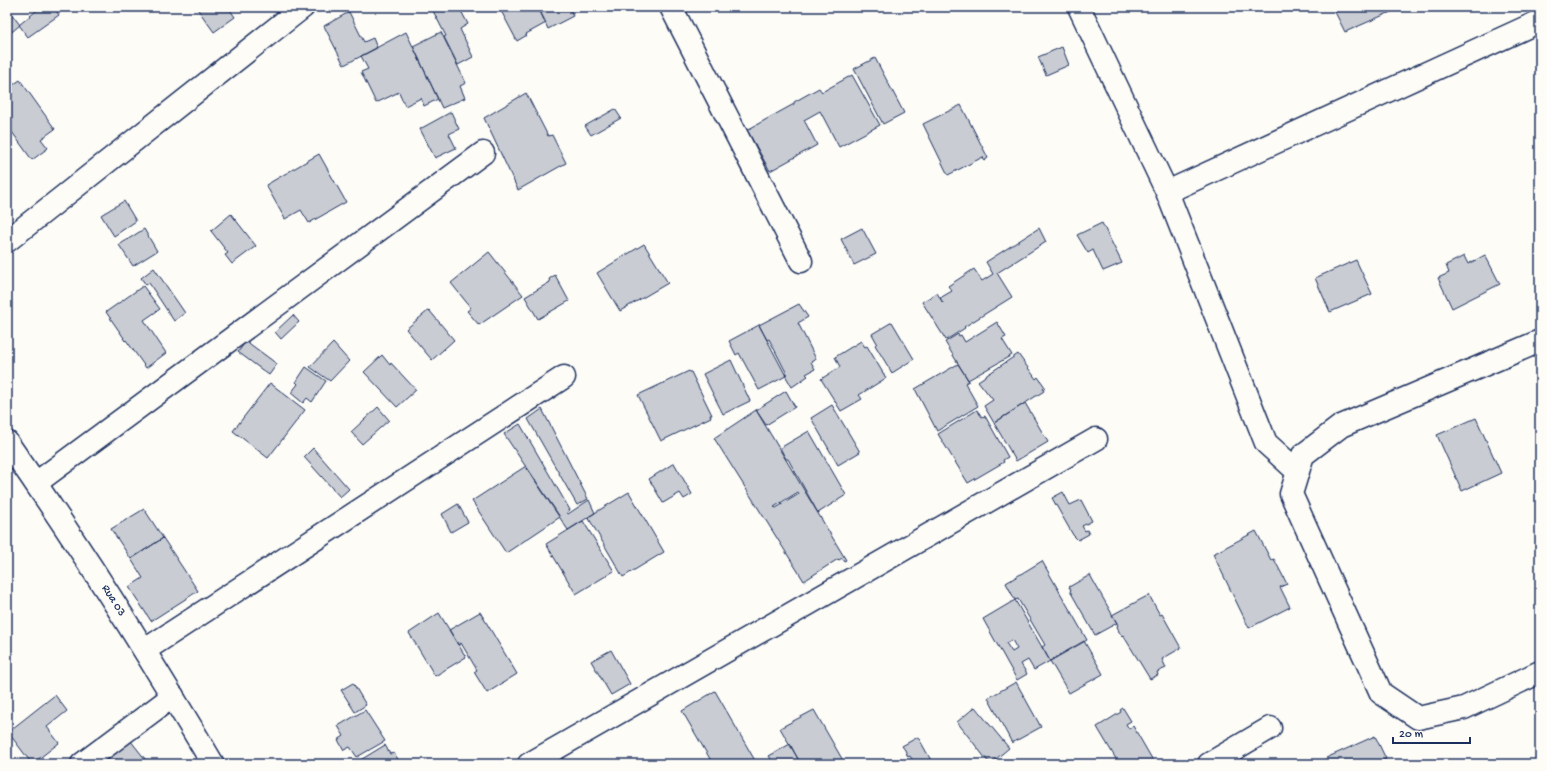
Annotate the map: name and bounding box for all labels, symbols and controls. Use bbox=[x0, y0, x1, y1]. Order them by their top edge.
street label: Rua 03 bbox=[98, 583, 128, 619]
scale bar bbox=[1393, 719, 1470, 745]
text: 20 m bbox=[1399, 728, 1424, 742]

